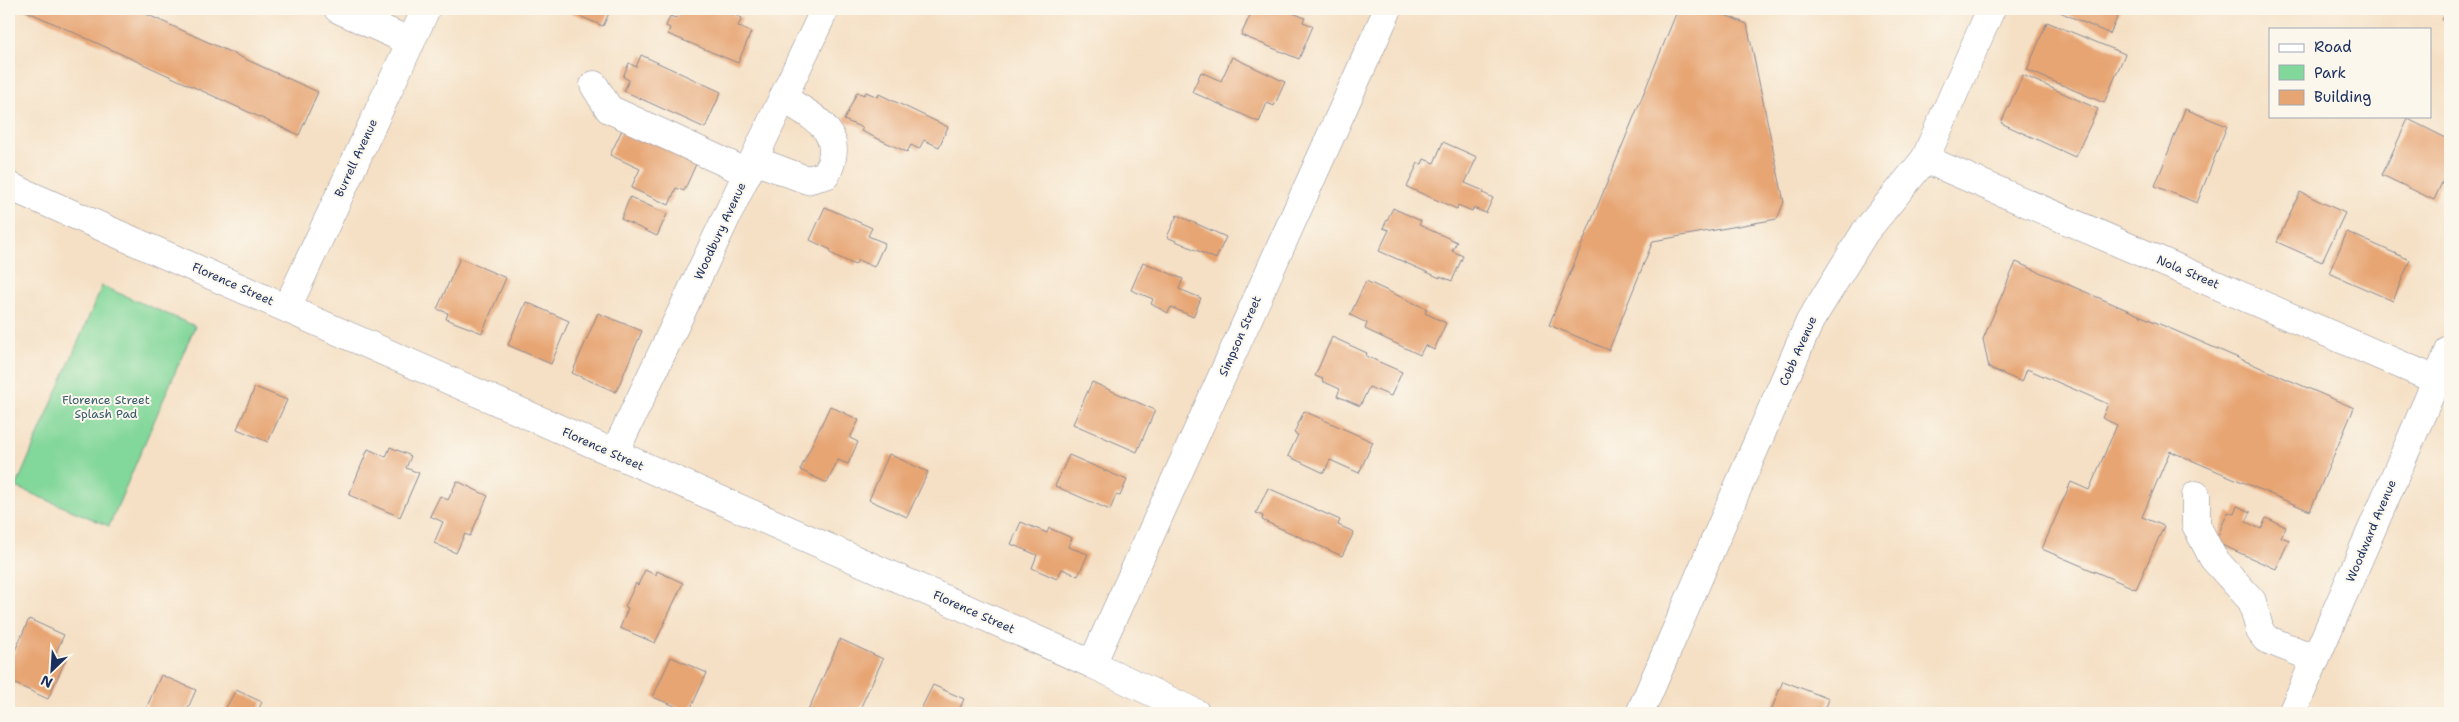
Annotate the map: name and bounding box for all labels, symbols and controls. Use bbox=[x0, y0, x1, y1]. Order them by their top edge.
legend bbox=[2269, 28, 2432, 118]
text: Road bbox=[2314, 37, 2352, 57]
text: Park bbox=[2314, 63, 2346, 83]
text: Building bbox=[2314, 87, 2371, 107]
street label: Burrell Avenue bbox=[331, 116, 381, 200]
street label: Woodbury Avenue bbox=[690, 179, 750, 282]
street label: Nola Street bbox=[2154, 252, 2222, 292]
street label: Florence Street bbox=[190, 259, 276, 309]
street label: Simpson Street bbox=[1215, 293, 1265, 379]
street label: Cobb Avenue bbox=[1775, 313, 1821, 388]
park label: Florence Street Splash Pad bbox=[62, 392, 150, 422]
street label: Florence Street bbox=[560, 424, 646, 474]
street label: Woodward Avenue bbox=[2342, 477, 2400, 585]
street label: Florence Street bbox=[931, 587, 1017, 637]
north arrow bbox=[28, 644, 78, 694]
text: N bbox=[38, 671, 55, 692]

